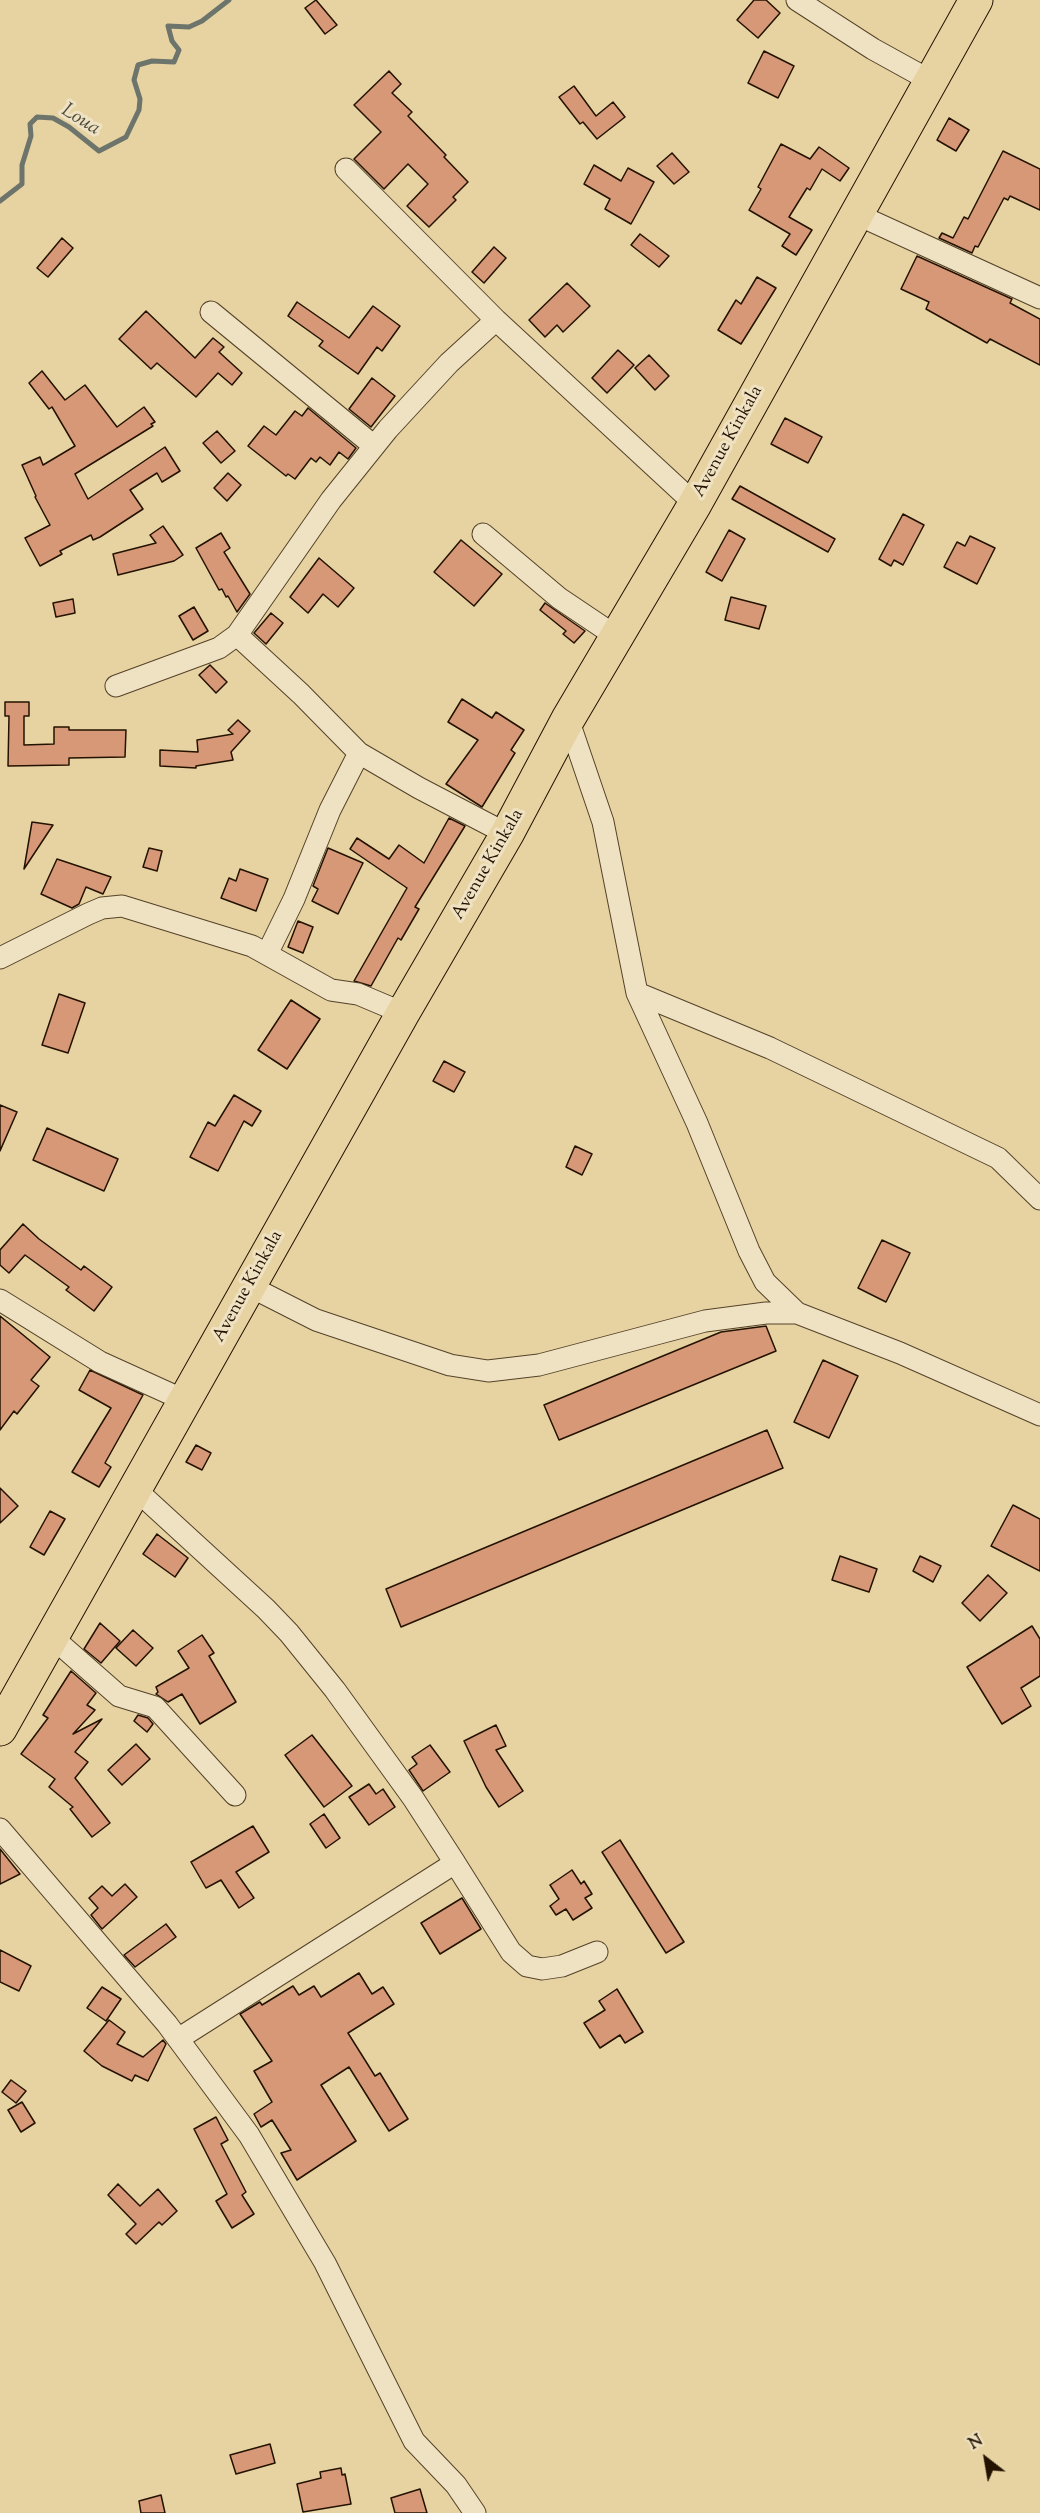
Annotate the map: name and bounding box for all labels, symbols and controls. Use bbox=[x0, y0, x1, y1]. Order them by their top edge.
water label: Loua bbox=[56, 100, 104, 142]
street label: Avenue Kinkala bbox=[689, 382, 769, 502]
street label: Avenue Kinkala bbox=[449, 806, 529, 924]
street label: Avenue Kinkala bbox=[209, 1227, 289, 1347]
north arrow bbox=[956, 2429, 1016, 2489]
text: N bbox=[965, 2430, 988, 2456]

